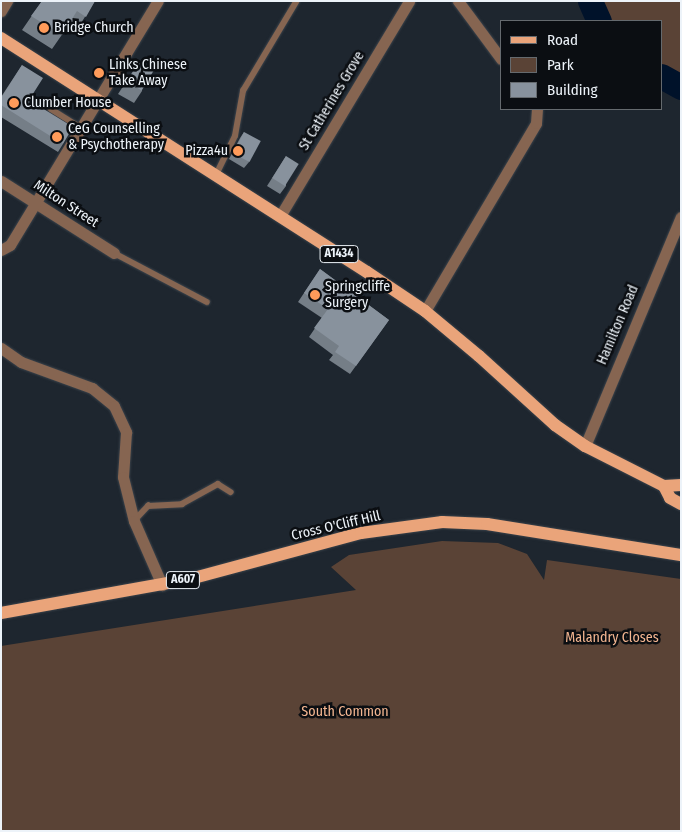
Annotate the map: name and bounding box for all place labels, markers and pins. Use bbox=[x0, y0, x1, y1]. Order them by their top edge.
place label: Bridge Church bbox=[54, 20, 134, 36]
marker: Bridge Church bbox=[38, 22, 50, 34]
place label: Links Chinese Take Away bbox=[109, 57, 187, 90]
marker: Links Chinese Take Away bbox=[93, 67, 105, 79]
place label: Clumber House bbox=[24, 95, 111, 111]
marker: Clumber House bbox=[8, 97, 20, 109]
place label: CeG Counselling & Psychotherapy bbox=[68, 121, 164, 154]
marker: CeG Counselling & Psychotherapy bbox=[50, 130, 64, 144]
place label: Pizza4u bbox=[185, 143, 228, 159]
marker: Pizza4u bbox=[232, 145, 244, 157]
place label: Springcliffe Surgery bbox=[325, 279, 390, 312]
marker: Springcliffe Surgery bbox=[309, 289, 321, 301]

